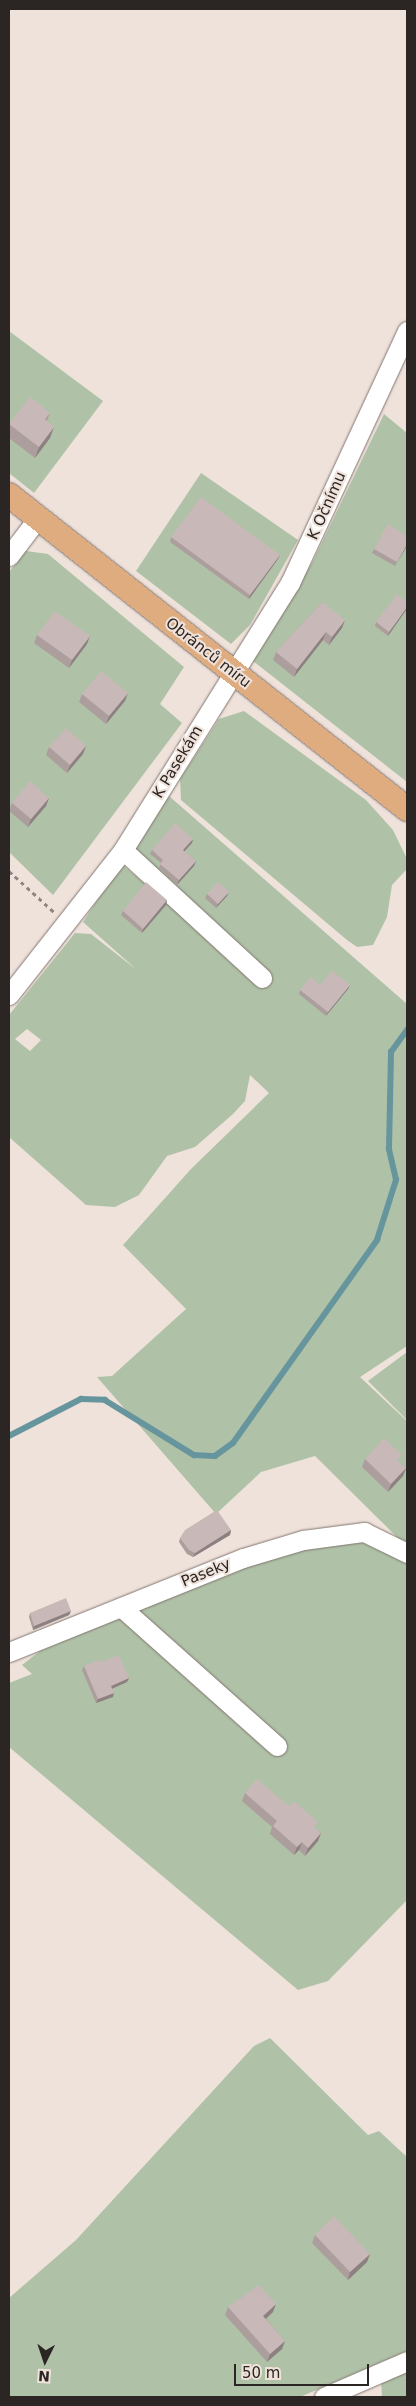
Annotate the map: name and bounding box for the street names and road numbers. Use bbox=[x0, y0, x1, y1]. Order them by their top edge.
street label: K Očnímu bbox=[304, 469, 350, 543]
street label: Obránců míru bbox=[162, 614, 254, 692]
street label: K Pasekám bbox=[149, 722, 207, 802]
street label: Paseky bbox=[179, 1555, 233, 1591]

